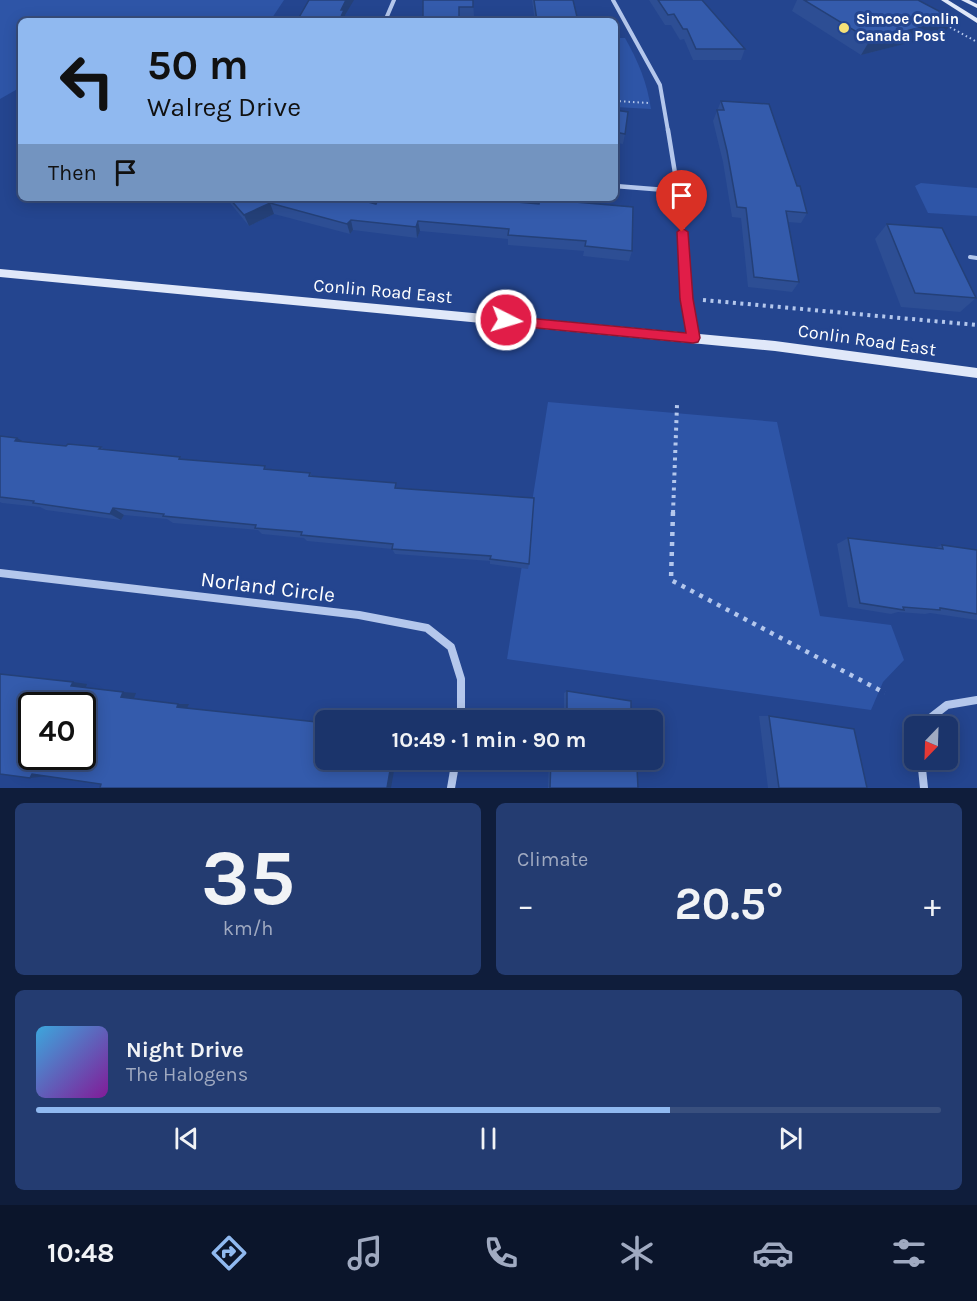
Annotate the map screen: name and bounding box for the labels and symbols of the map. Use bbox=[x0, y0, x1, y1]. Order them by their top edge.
place label: Simcoe Conlin Canada Post bbox=[856, 10, 959, 45]
marker: Simcoe Conlin Canada Post bbox=[837, 21, 851, 35]
pin bbox=[656, 170, 707, 232]
street label: Conlin Road East bbox=[313, 274, 454, 308]
position arrow bbox=[474, 288, 538, 352]
street label: Conlin Road East bbox=[797, 319, 938, 361]
street label: Norland Circle bbox=[199, 567, 337, 607]
speed limit sign: 40 bbox=[18, 692, 96, 770]
north arrow bbox=[904, 716, 958, 770]

